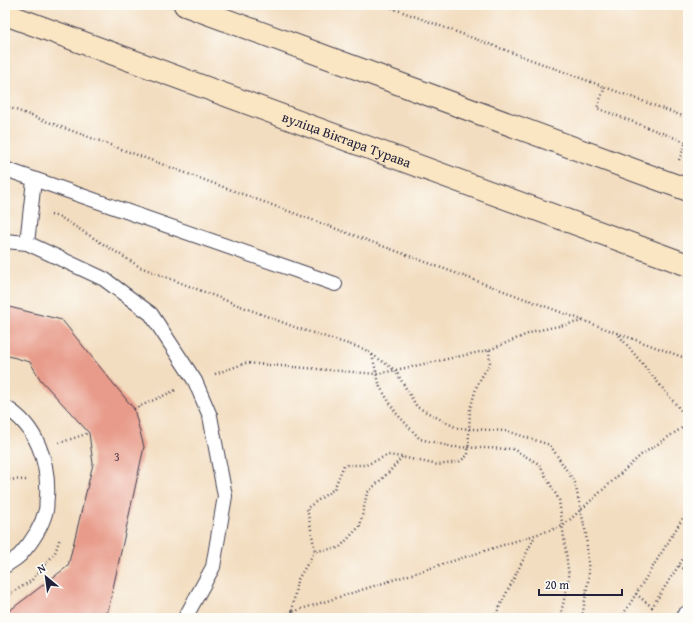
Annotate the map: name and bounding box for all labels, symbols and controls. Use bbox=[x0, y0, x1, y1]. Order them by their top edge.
street label: вуліца Віктара Турава bbox=[279, 107, 414, 173]
house number: 3 bbox=[114, 448, 120, 465]
north arrow bbox=[26, 557, 66, 597]
text: N bbox=[34, 559, 49, 577]
scale bar bbox=[539, 571, 622, 597]
text: 20 m bbox=[545, 576, 569, 593]

